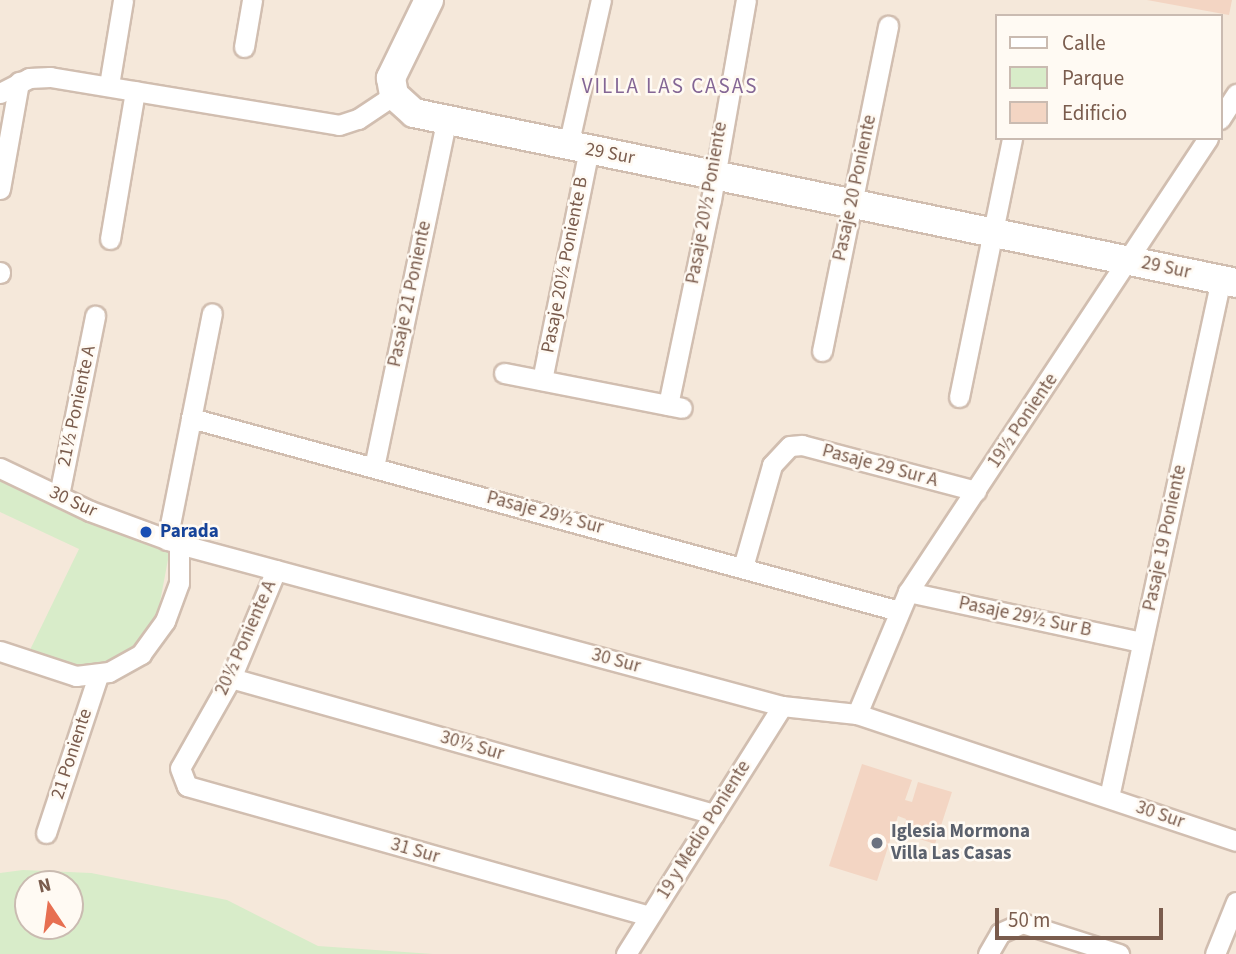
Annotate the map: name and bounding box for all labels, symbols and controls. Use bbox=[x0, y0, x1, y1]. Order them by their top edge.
legend bbox=[995, 14, 1222, 140]
text: Calle bbox=[1062, 28, 1106, 58]
text: Parque bbox=[1062, 63, 1124, 93]
district label: VILLA LAS CASAS bbox=[584, 73, 756, 99]
text: Edificio bbox=[1062, 98, 1127, 128]
street label: Pasaje 20 Poniente bbox=[828, 113, 882, 263]
street label: Pasaje 20½ Poniente bbox=[682, 120, 732, 286]
street label: 29 Sur bbox=[583, 138, 637, 170]
street label: Pasaje 20½ Poniente B bbox=[537, 175, 593, 355]
street label: Pasaje 21 Poniente bbox=[383, 219, 437, 369]
street label: 29 Sur bbox=[1139, 252, 1193, 284]
street label: 21½ Poniente A bbox=[53, 343, 101, 469]
street label: 19½ Poniente bbox=[983, 369, 1063, 473]
street label: Pasaje 29 Sur A bbox=[820, 440, 940, 492]
street label: Pasaje 19 Poniente bbox=[1138, 463, 1192, 613]
street label: 30 Sur bbox=[46, 481, 100, 523]
street label: Pasaje 29½ Sur bbox=[484, 486, 606, 540]
place label: Parada bbox=[160, 521, 219, 543]
marker: Parada bbox=[138, 524, 154, 540]
street label: 20½ Poniente A bbox=[211, 577, 281, 699]
street label: Pasaje 29½ Sur B bbox=[957, 592, 1093, 642]
street label: 30 Sur bbox=[589, 644, 643, 678]
street label: 21 Poniente bbox=[47, 706, 97, 802]
street label: 30½ Sur bbox=[438, 726, 506, 766]
street label: 19 y Medio Poniente bbox=[652, 757, 756, 903]
street label: 30 Sur bbox=[1133, 796, 1187, 834]
place label: Iglesia Mormona Villa Las Casas bbox=[891, 821, 1030, 865]
street label: 31 Sur bbox=[388, 833, 442, 869]
marker: Iglesia Mormona Villa Las Casas bbox=[869, 835, 885, 851]
north arrow bbox=[14, 870, 84, 940]
text: N bbox=[35, 871, 54, 901]
scale bar bbox=[998, 894, 1166, 938]
text: 50 m bbox=[1008, 905, 1050, 935]

